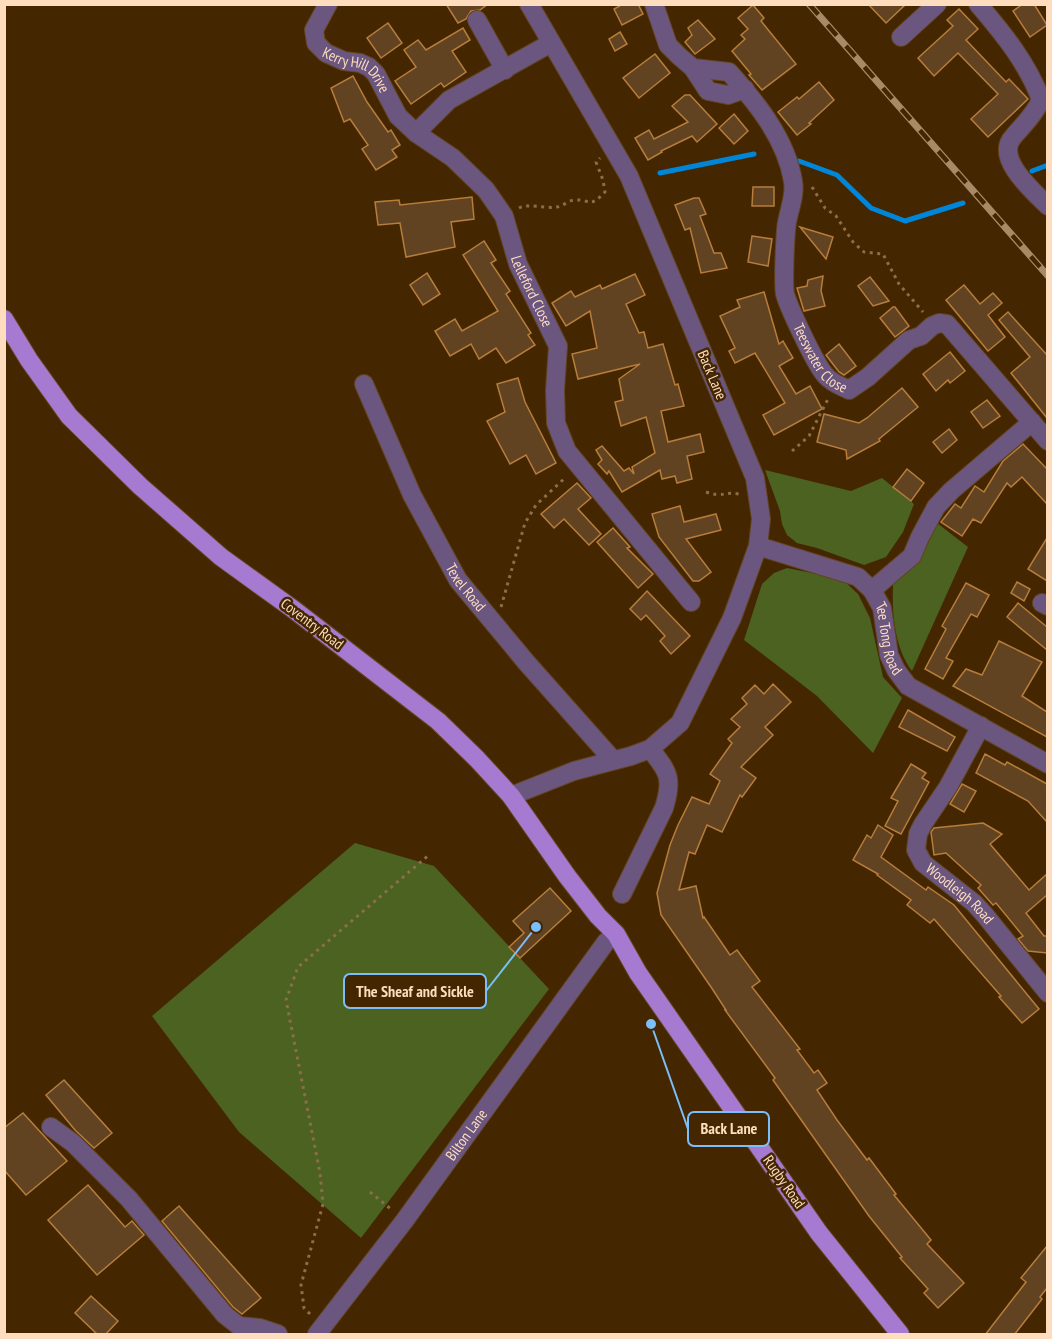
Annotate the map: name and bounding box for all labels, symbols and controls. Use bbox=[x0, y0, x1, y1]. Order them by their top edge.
street label: Kerry Hill Drive bbox=[320, 43, 394, 96]
street label: Lelleford Close bbox=[507, 253, 557, 330]
street label: Teeswater Close bbox=[789, 320, 850, 397]
street label: Back Lane bbox=[694, 347, 731, 402]
street label: Texel Road bbox=[442, 560, 490, 615]
street label: Coventry Road bbox=[277, 594, 347, 653]
street label: Tee Tong Road bbox=[872, 599, 907, 679]
street label: Woodleigh Road bbox=[922, 859, 998, 928]
callout: The Sheaf and Sickle bbox=[344, 974, 486, 1008]
text: The Sheaf and Sickle bbox=[356, 981, 474, 1001]
street label: Bilton Lane bbox=[441, 1105, 491, 1164]
callout: Back Lane bbox=[688, 1112, 769, 1146]
text: Back Lane bbox=[701, 1118, 758, 1138]
street label: Rugby Road bbox=[759, 1151, 810, 1212]

